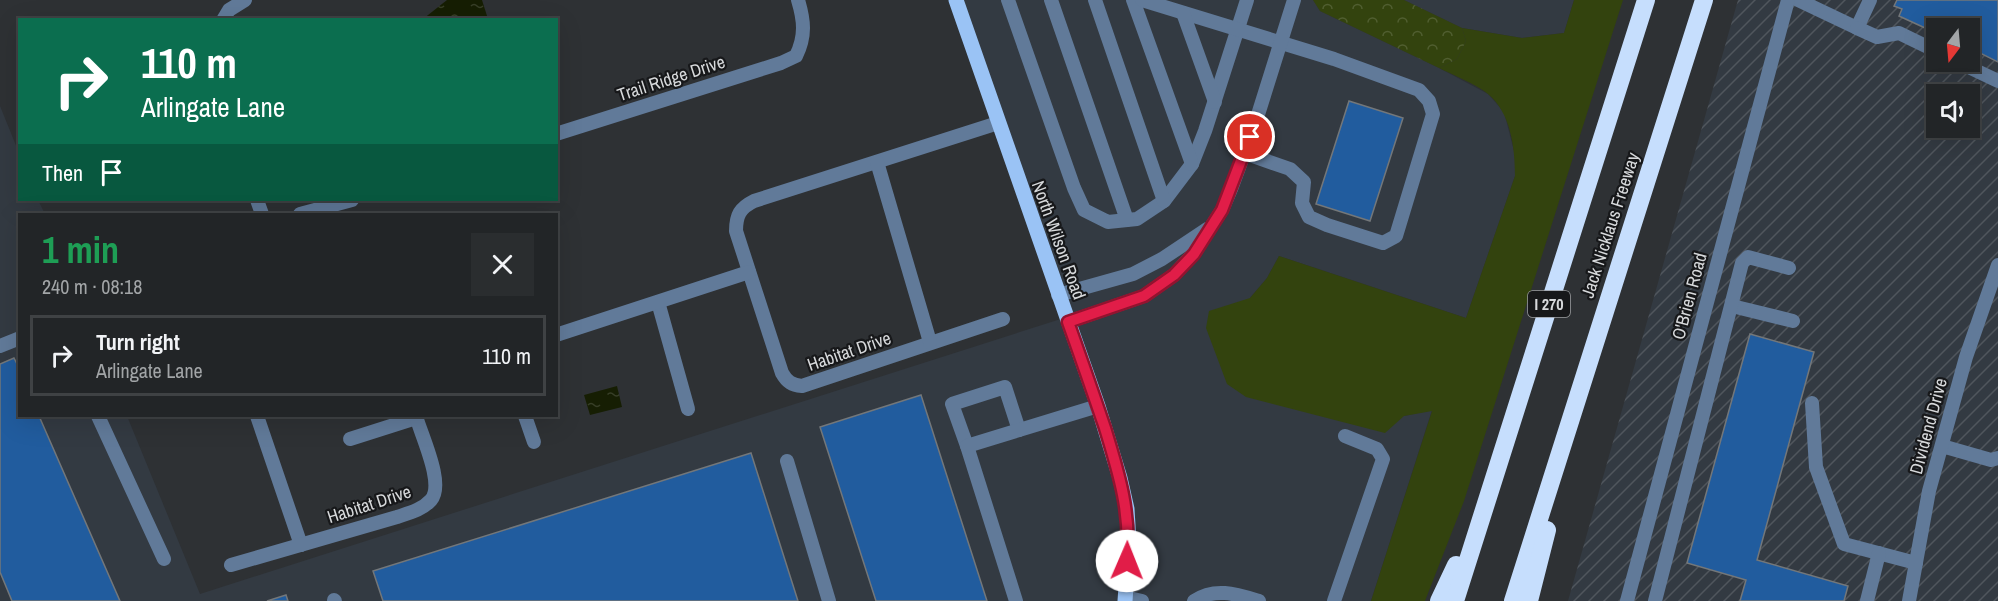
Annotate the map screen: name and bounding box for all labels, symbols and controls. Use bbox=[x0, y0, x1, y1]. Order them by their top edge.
north arrow bbox=[1926, 18, 1980, 72]
map controls bbox=[1926, 18, 1980, 138]
text: 110 m bbox=[141, 35, 237, 91]
icon: right bbox=[42, 42, 120, 120]
street label: Trail Ridge Drive bbox=[614, 49, 728, 107]
button: sound bbox=[1926, 84, 1980, 138]
text: Arlingate Lane bbox=[141, 89, 285, 125]
pin bbox=[1224, 111, 1275, 162]
icon: arrive bbox=[1233, 120, 1266, 153]
street label: Jack Nicklaus Freeway bbox=[1575, 148, 1646, 301]
icon: arrive bbox=[95, 156, 128, 189]
text: Then bbox=[42, 158, 83, 188]
street label: North Wilson Road bbox=[1026, 177, 1092, 303]
text: 1 min bbox=[42, 226, 119, 274]
button: close bbox=[471, 233, 534, 296]
street label: O'Brien Road bbox=[1665, 250, 1713, 342]
text: 240 m · 08:18 bbox=[42, 273, 142, 300]
road number: I 270 bbox=[1528, 291, 1570, 317]
street label: Habitat Drive bbox=[804, 325, 894, 377]
text: Turn right bbox=[96, 327, 180, 357]
icon: right bbox=[45, 339, 78, 372]
text: 110 m bbox=[482, 341, 531, 371]
text: Arlingate Lane bbox=[96, 357, 203, 384]
street label: Dividend Drive bbox=[1903, 375, 1953, 477]
street label: Habitat Drive bbox=[324, 479, 414, 529]
position arrow bbox=[1095, 529, 1159, 593]

